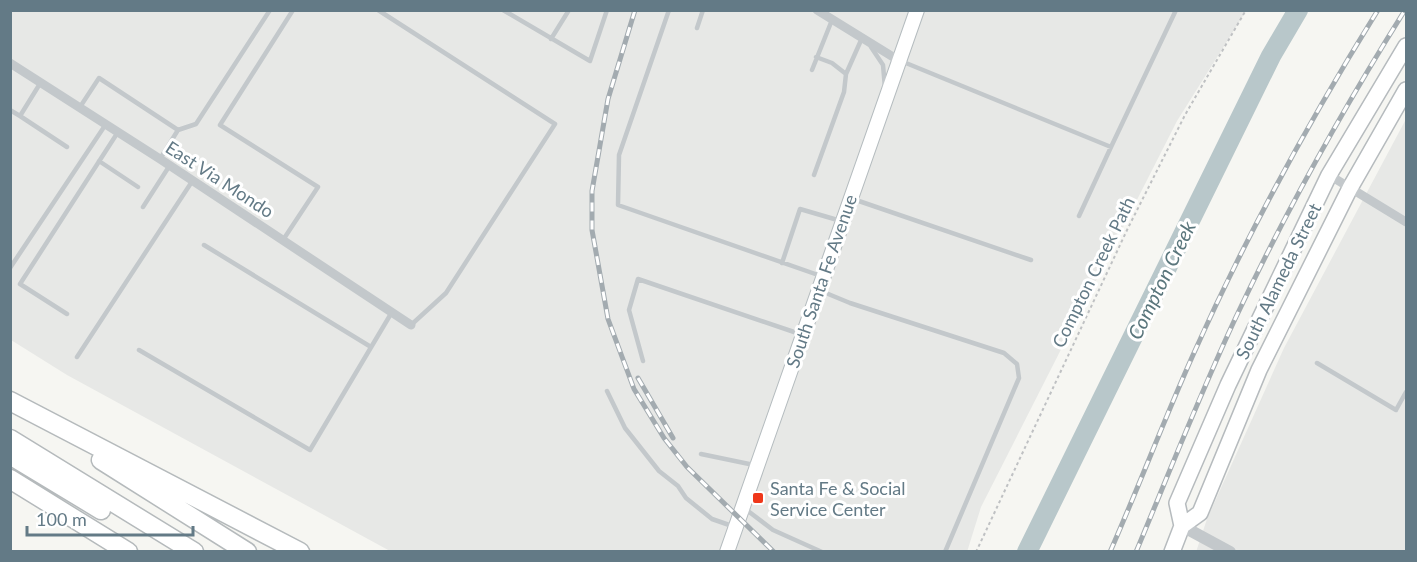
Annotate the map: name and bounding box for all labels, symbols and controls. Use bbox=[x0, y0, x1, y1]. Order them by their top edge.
street label: East Via Mondo bbox=[162, 136, 278, 222]
street label: South Santa Fe Avenue bbox=[781, 191, 861, 371]
street label: Compton Creek Path bbox=[1047, 193, 1139, 351]
street label: South Alameda Street bbox=[1231, 199, 1326, 363]
water label: Compton Creek bbox=[1122, 216, 1200, 343]
place label: Santa Fe & Social Service Center bbox=[770, 477, 905, 520]
marker: Santa Fe & Social Service Center bbox=[751, 491, 765, 505]
scale bar bbox=[27, 499, 194, 537]
text: 100 m bbox=[36, 508, 87, 530]

